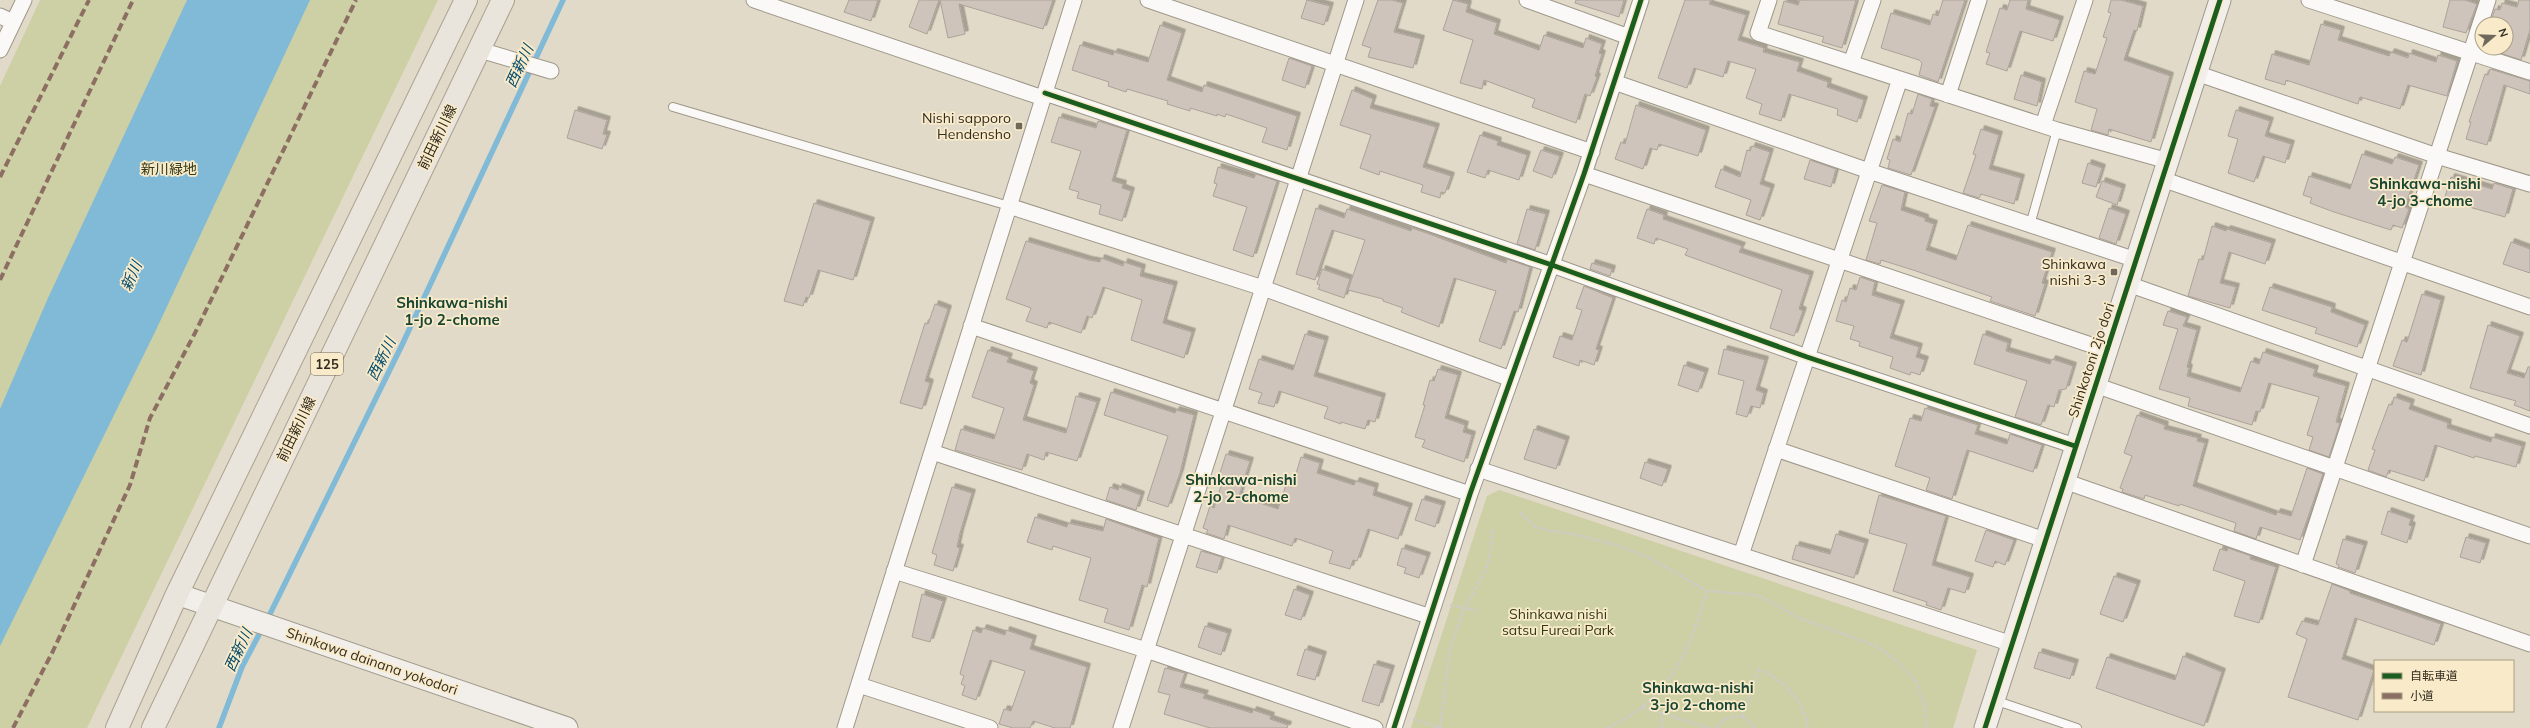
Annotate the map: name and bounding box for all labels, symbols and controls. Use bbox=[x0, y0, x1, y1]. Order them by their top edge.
north arrow bbox=[2474, 16, 2514, 56]
text: N bbox=[2495, 27, 2511, 39]
water label: 西新川 bbox=[501, 40, 538, 90]
street label: 前田新川線 bbox=[414, 102, 460, 172]
place label: Nishi sapporo Hendensho bbox=[922, 109, 1011, 143]
marker: Nishi sapporo Hendensho bbox=[1014, 121, 1024, 131]
park label: 新川緑地 bbox=[141, 160, 197, 178]
district label: Shinkawa-nishi 4-jo 3-chome bbox=[2369, 174, 2481, 210]
place label: Shinkawa nishi 3-3 bbox=[2042, 255, 2106, 289]
water label: 新川 bbox=[116, 257, 147, 294]
marker: Shinkawa nishi 3-3 bbox=[2109, 267, 2119, 277]
district label: Shinkawa-nishi 1-jo 2-chome bbox=[396, 293, 508, 329]
street label: Shinkotoni 2jo dori bbox=[2064, 300, 2118, 420]
water label: 西新川 bbox=[363, 333, 400, 383]
road number: 125 bbox=[311, 353, 343, 375]
street label: 前田新川線 bbox=[273, 394, 319, 464]
district label: Shinkawa-nishi 2-jo 2-chome bbox=[1185, 470, 1297, 506]
park label: Shinkawa nishi satsu Fureai Park bbox=[1502, 605, 1615, 639]
street label: Shinkawa dainana yokodori bbox=[284, 623, 460, 699]
water label: 西新川 bbox=[220, 624, 257, 674]
legend bbox=[2374, 660, 2514, 712]
text: 自転車道 bbox=[2410, 668, 2458, 683]
district label: Shinkawa-nishi 3-jo 2-chome bbox=[1642, 678, 1754, 714]
text: 小道 bbox=[2410, 688, 2434, 703]

